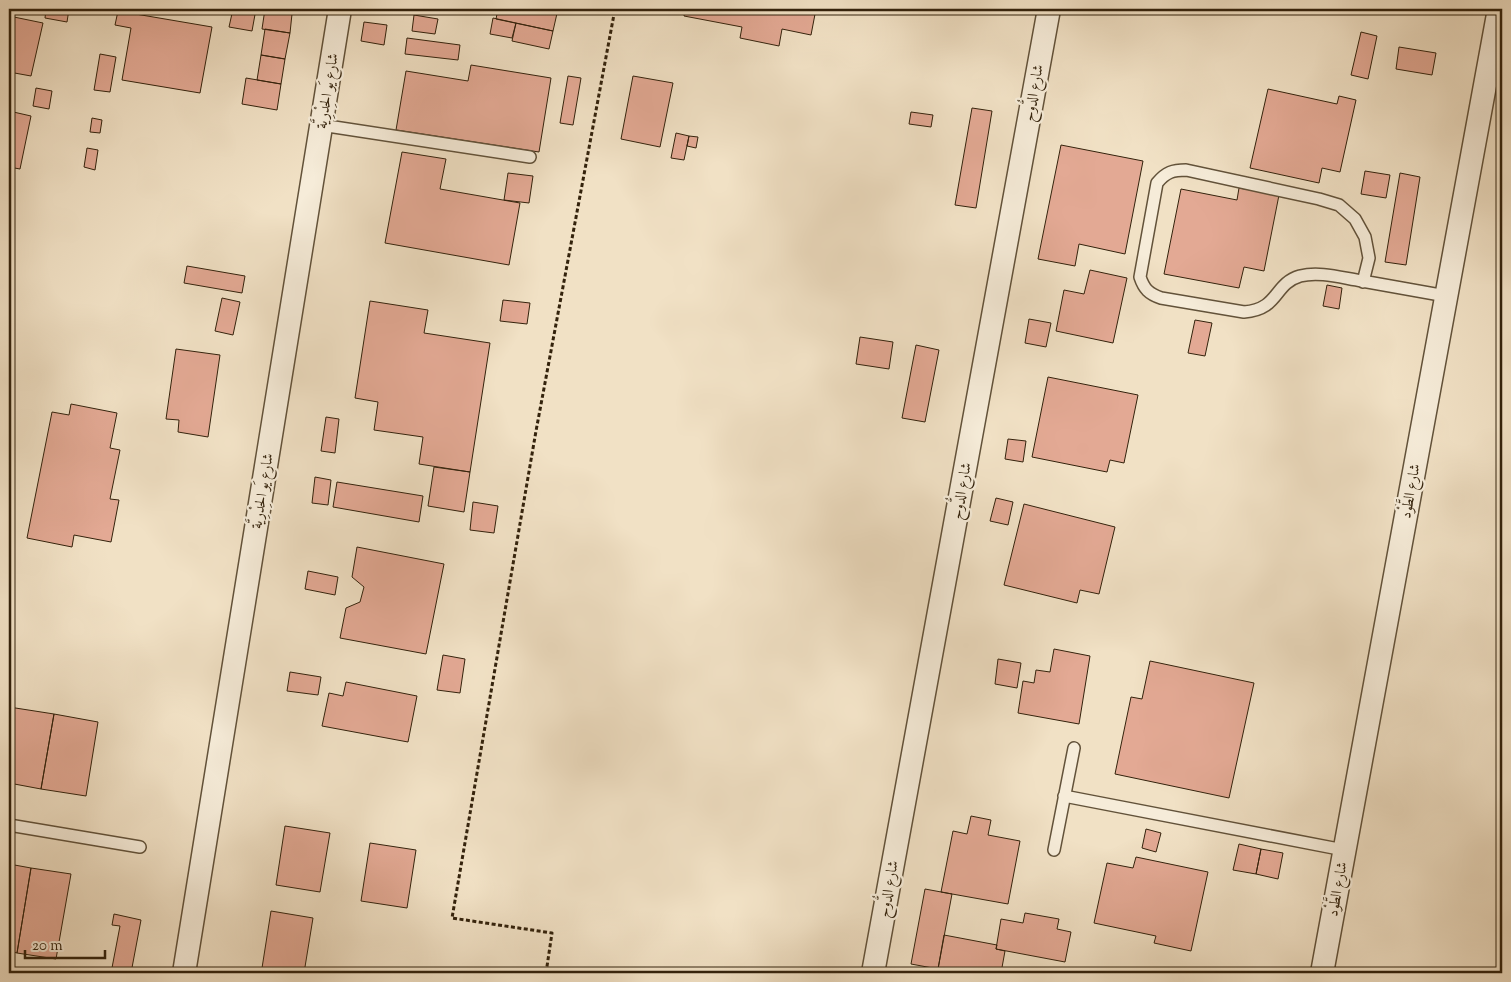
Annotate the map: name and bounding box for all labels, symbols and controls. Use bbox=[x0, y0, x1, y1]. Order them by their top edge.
street label: شارع يَو الحِدْرِيَّة bbox=[308, 51, 346, 131]
street label: شارع الدُّوح bbox=[1014, 62, 1051, 124]
street label: شارع يَو الحِدْرِيَّة bbox=[243, 451, 281, 531]
street label: شارع الدُّوح bbox=[942, 460, 979, 522]
street label: شارع الطَّوْد bbox=[1393, 462, 1428, 520]
street label: شارع الدُّوح bbox=[869, 858, 906, 920]
street label: شارع الطَّوْد bbox=[1320, 860, 1355, 918]
scale bar bbox=[25, 927, 105, 959]
text: 20 m bbox=[32, 936, 63, 957]

